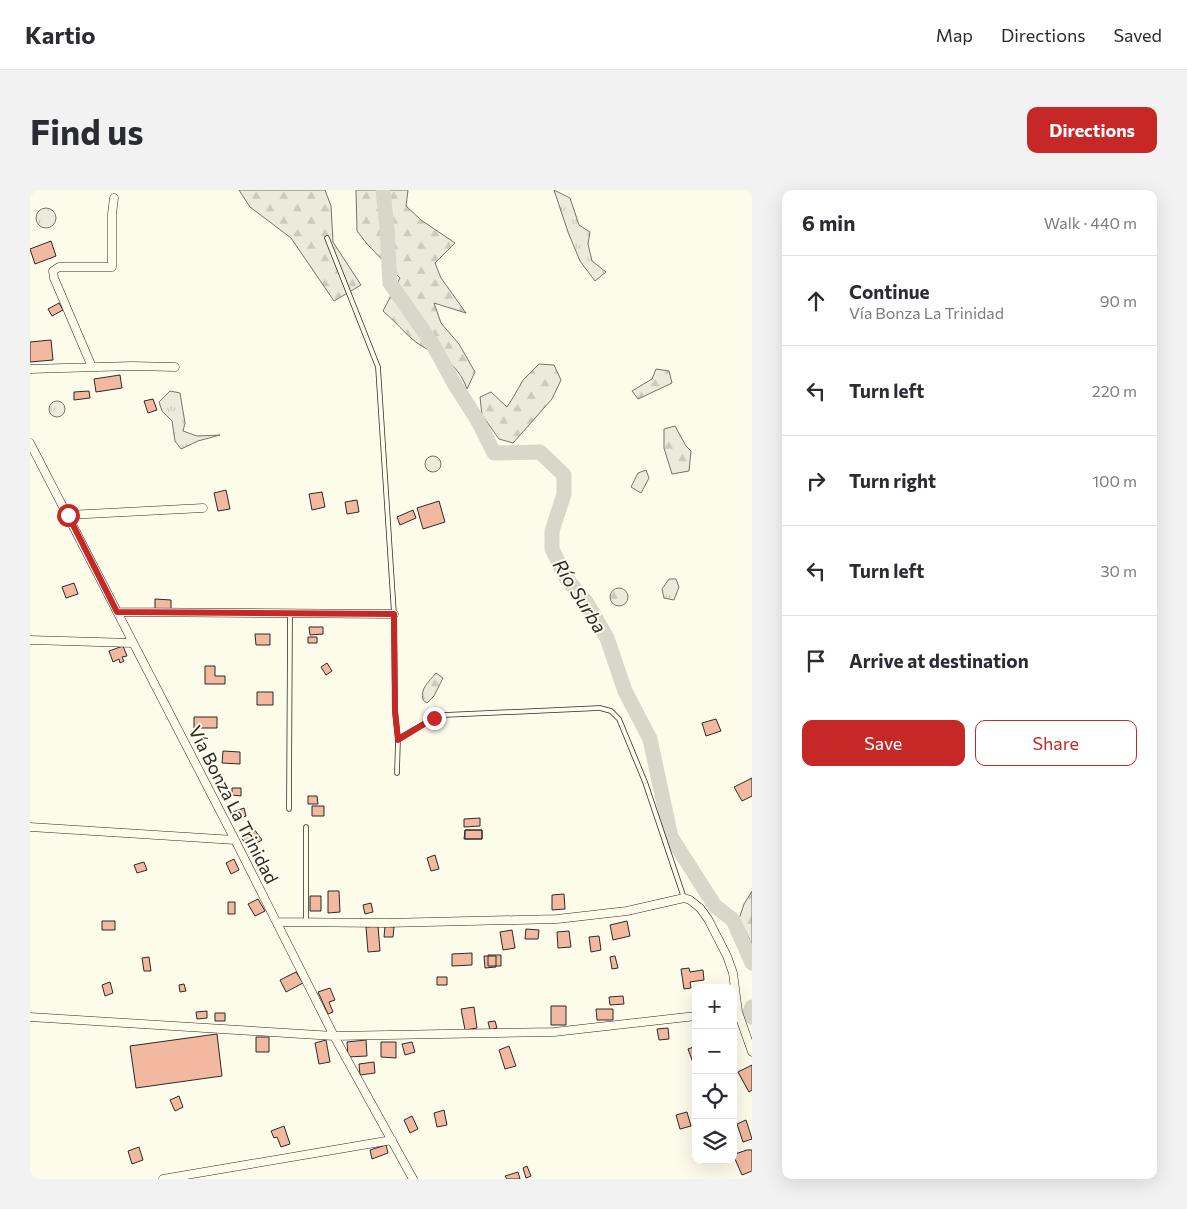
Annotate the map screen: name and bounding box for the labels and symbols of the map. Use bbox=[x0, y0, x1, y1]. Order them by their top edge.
route start bbox=[57, 504, 80, 527]
water label: Río Surba bbox=[549, 554, 612, 637]
route end bbox=[423, 707, 446, 730]
street label: Vía Bonza La Trinidad bbox=[185, 722, 283, 887]

